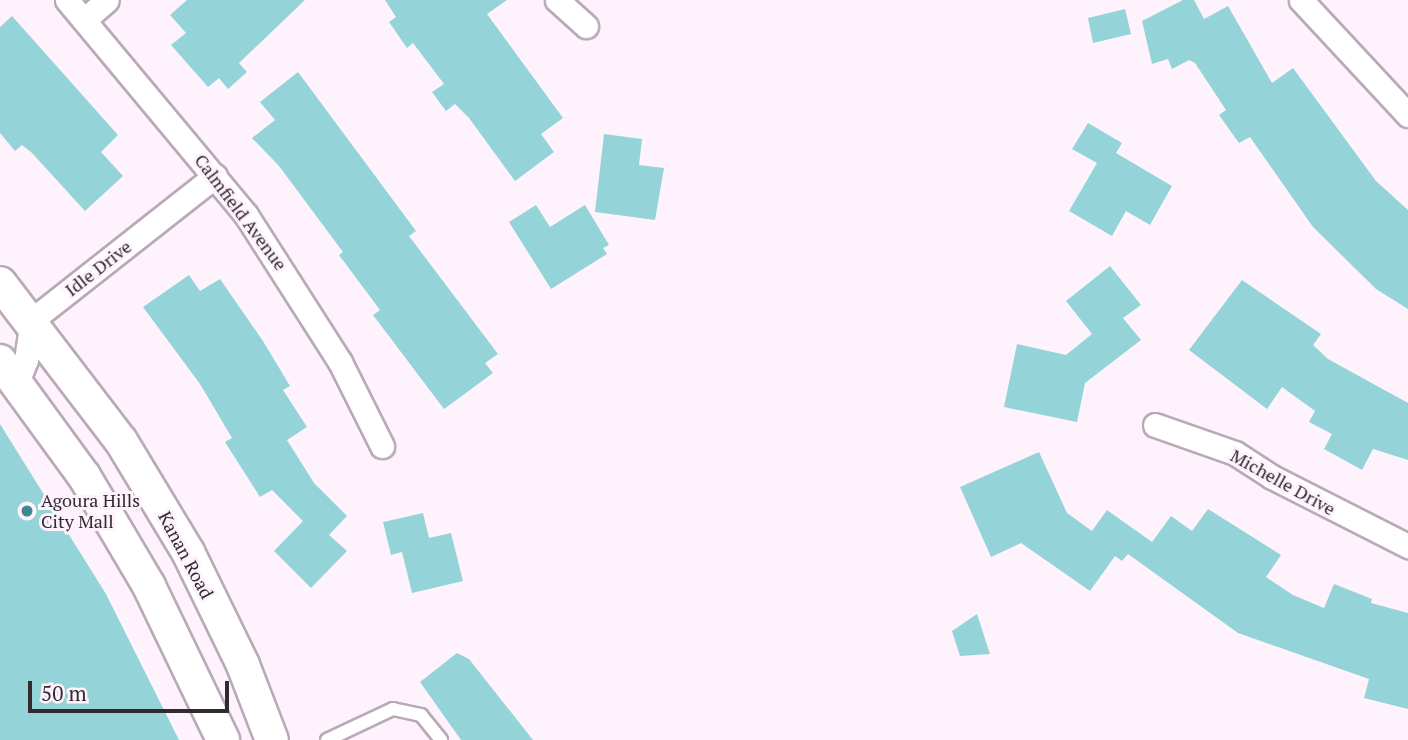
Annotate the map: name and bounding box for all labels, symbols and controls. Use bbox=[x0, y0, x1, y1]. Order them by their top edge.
street label: Calmfield Avenue bbox=[190, 150, 292, 274]
street label: Idle Drive bbox=[61, 235, 135, 301]
street label: Michelle Drive bbox=[1227, 444, 1339, 520]
place label: Agoura Hills City Mall bbox=[41, 490, 140, 532]
marker: Agoura Hills City Mall bbox=[19, 503, 35, 519]
street label: Kanan Road bbox=[154, 508, 218, 602]
scale bar bbox=[32, 666, 233, 710]
text: 50 m bbox=[41, 679, 87, 707]

